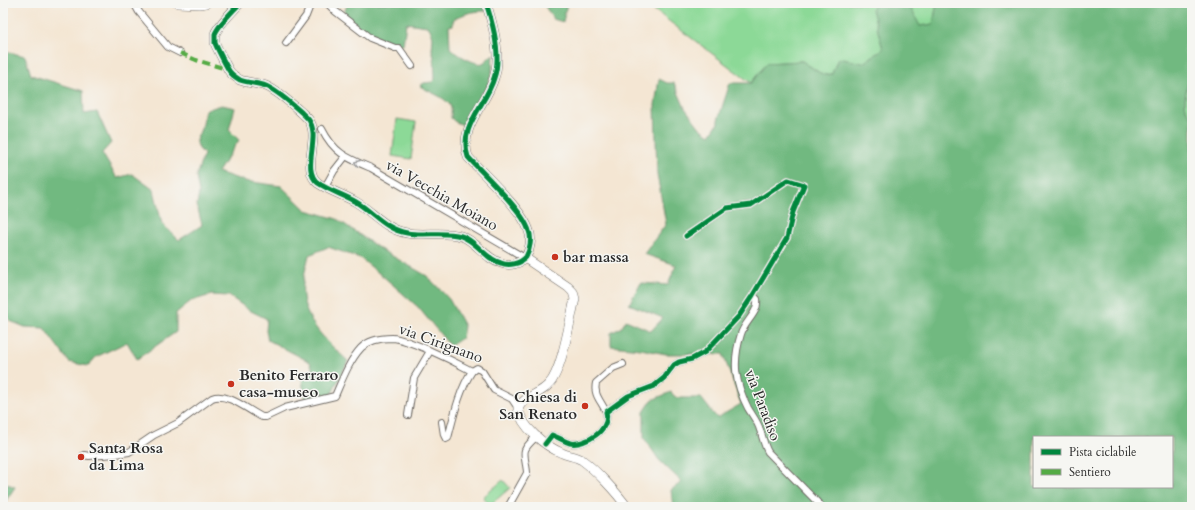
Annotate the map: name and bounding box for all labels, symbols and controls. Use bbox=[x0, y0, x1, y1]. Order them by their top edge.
street label: via Vecchia Moiano bbox=[382, 155, 502, 235]
one-way arrow bbox=[354, 159, 361, 167]
place label: bar massa bbox=[563, 247, 629, 267]
marker: bar massa bbox=[550, 252, 560, 262]
street label: via Cirignano bbox=[396, 319, 486, 367]
place label: Benito Ferraro casa-museo bbox=[239, 365, 339, 402]
street label: via Paradiso bbox=[740, 366, 786, 444]
marker: Benito Ferraro casa-museo bbox=[226, 379, 236, 389]
place label: Chiesa di San Renato bbox=[499, 387, 577, 424]
marker: Chiesa di San Renato bbox=[580, 401, 590, 411]
legend bbox=[1033, 436, 1173, 488]
place label: Santa Rosa da Lima bbox=[89, 438, 164, 475]
text: Pista ciclabile bbox=[1069, 444, 1137, 460]
marker: Santa Rosa da Lima bbox=[76, 452, 86, 462]
text: Sentiero bbox=[1069, 464, 1111, 480]

